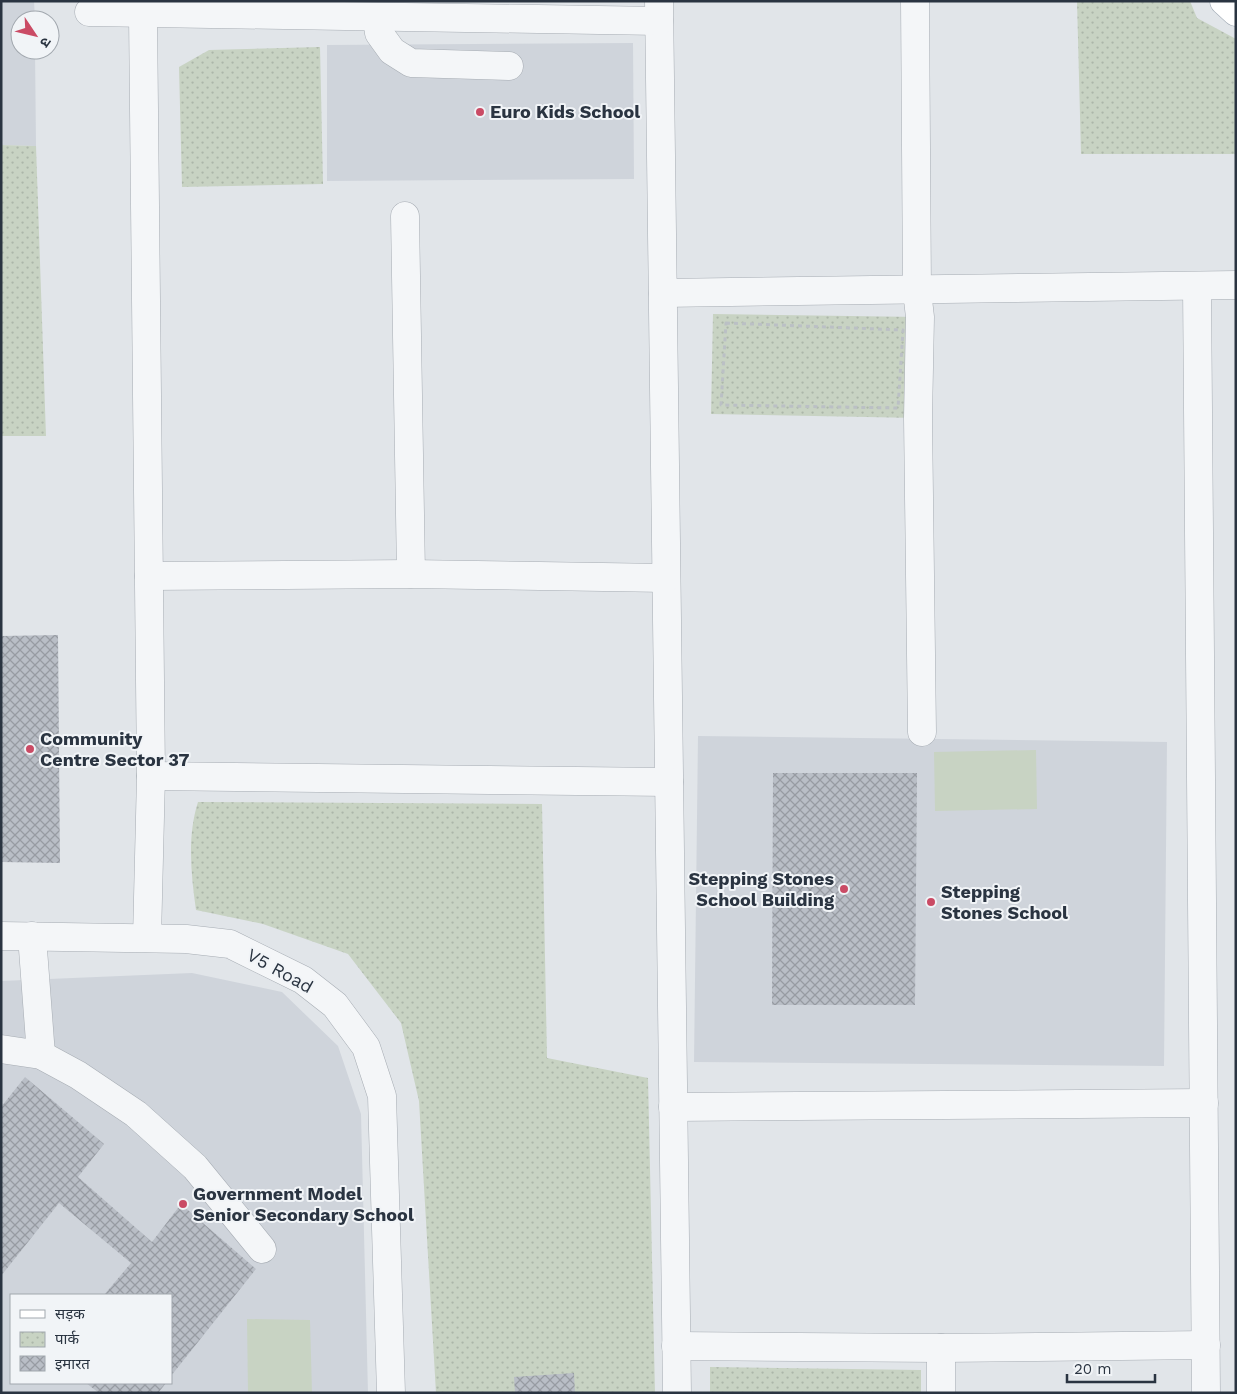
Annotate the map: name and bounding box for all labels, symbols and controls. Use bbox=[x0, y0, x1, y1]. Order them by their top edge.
north arrow bbox=[10, 10, 60, 60]
text: उ bbox=[36, 35, 55, 51]
place label: Euro Kids School bbox=[490, 101, 640, 122]
marker: Euro Kids School bbox=[474, 106, 486, 118]
place label: Community Centre Sector 37 bbox=[40, 728, 190, 770]
marker: Community Centre Sector 37 bbox=[24, 743, 36, 755]
place label: Stepping Stones School Building bbox=[688, 868, 835, 910]
place label: Stepping Stones School bbox=[941, 881, 1068, 923]
marker: Stepping Stones School Building bbox=[838, 883, 850, 895]
marker: Stepping Stones School bbox=[925, 896, 937, 908]
street label: V5 Road bbox=[244, 944, 317, 997]
place label: Government Model Senior Secondary School bbox=[193, 1183, 414, 1225]
marker: Government Model Senior Secondary School bbox=[177, 1198, 189, 1210]
legend bbox=[10, 1294, 172, 1384]
text: सड़क bbox=[55, 1305, 85, 1323]
text: पार्क bbox=[55, 1330, 79, 1348]
scale bar bbox=[1067, 1352, 1154, 1384]
text: इमारत bbox=[55, 1355, 90, 1373]
text: 20 m bbox=[1074, 1360, 1112, 1378]

